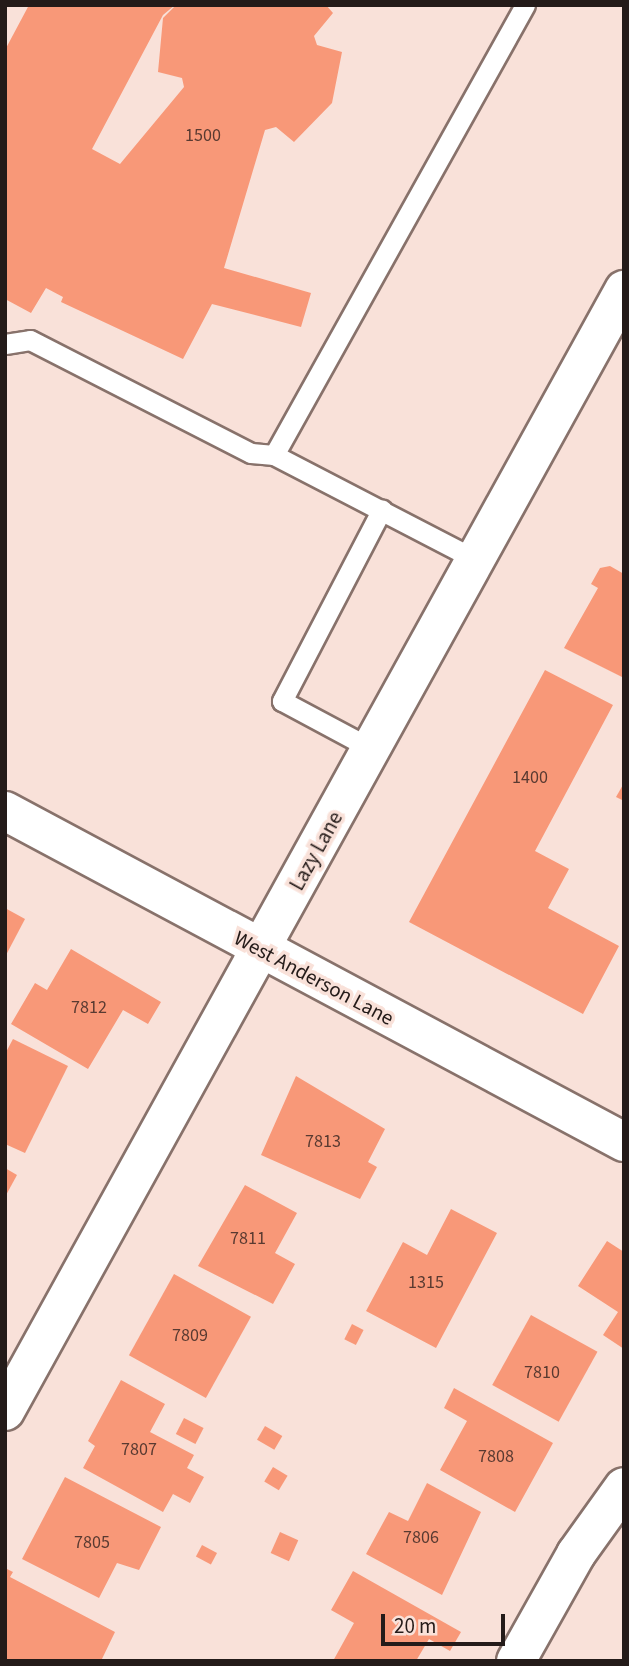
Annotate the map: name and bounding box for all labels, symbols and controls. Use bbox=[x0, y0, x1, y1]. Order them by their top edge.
house number: 1500 bbox=[185, 125, 221, 147]
house number: 1400 bbox=[512, 767, 548, 789]
street label: Lazy Lane bbox=[284, 807, 348, 895]
street label: West Anderson Lane bbox=[230, 925, 398, 1031]
house number: 7812 bbox=[71, 997, 107, 1019]
house number: 7813 bbox=[305, 1131, 341, 1153]
house number: 7811 bbox=[230, 1228, 266, 1250]
house number: 1315 bbox=[408, 1272, 444, 1294]
house number: 7809 bbox=[172, 1325, 208, 1347]
house number: 7810 bbox=[524, 1362, 560, 1384]
house number: 7807 bbox=[121, 1439, 157, 1461]
house number: 7808 bbox=[478, 1446, 514, 1468]
house number: 7806 bbox=[403, 1527, 439, 1549]
house number: 7805 bbox=[74, 1532, 110, 1554]
scale bar bbox=[384, 1600, 508, 1644]
text: 20 m bbox=[394, 1611, 436, 1641]

